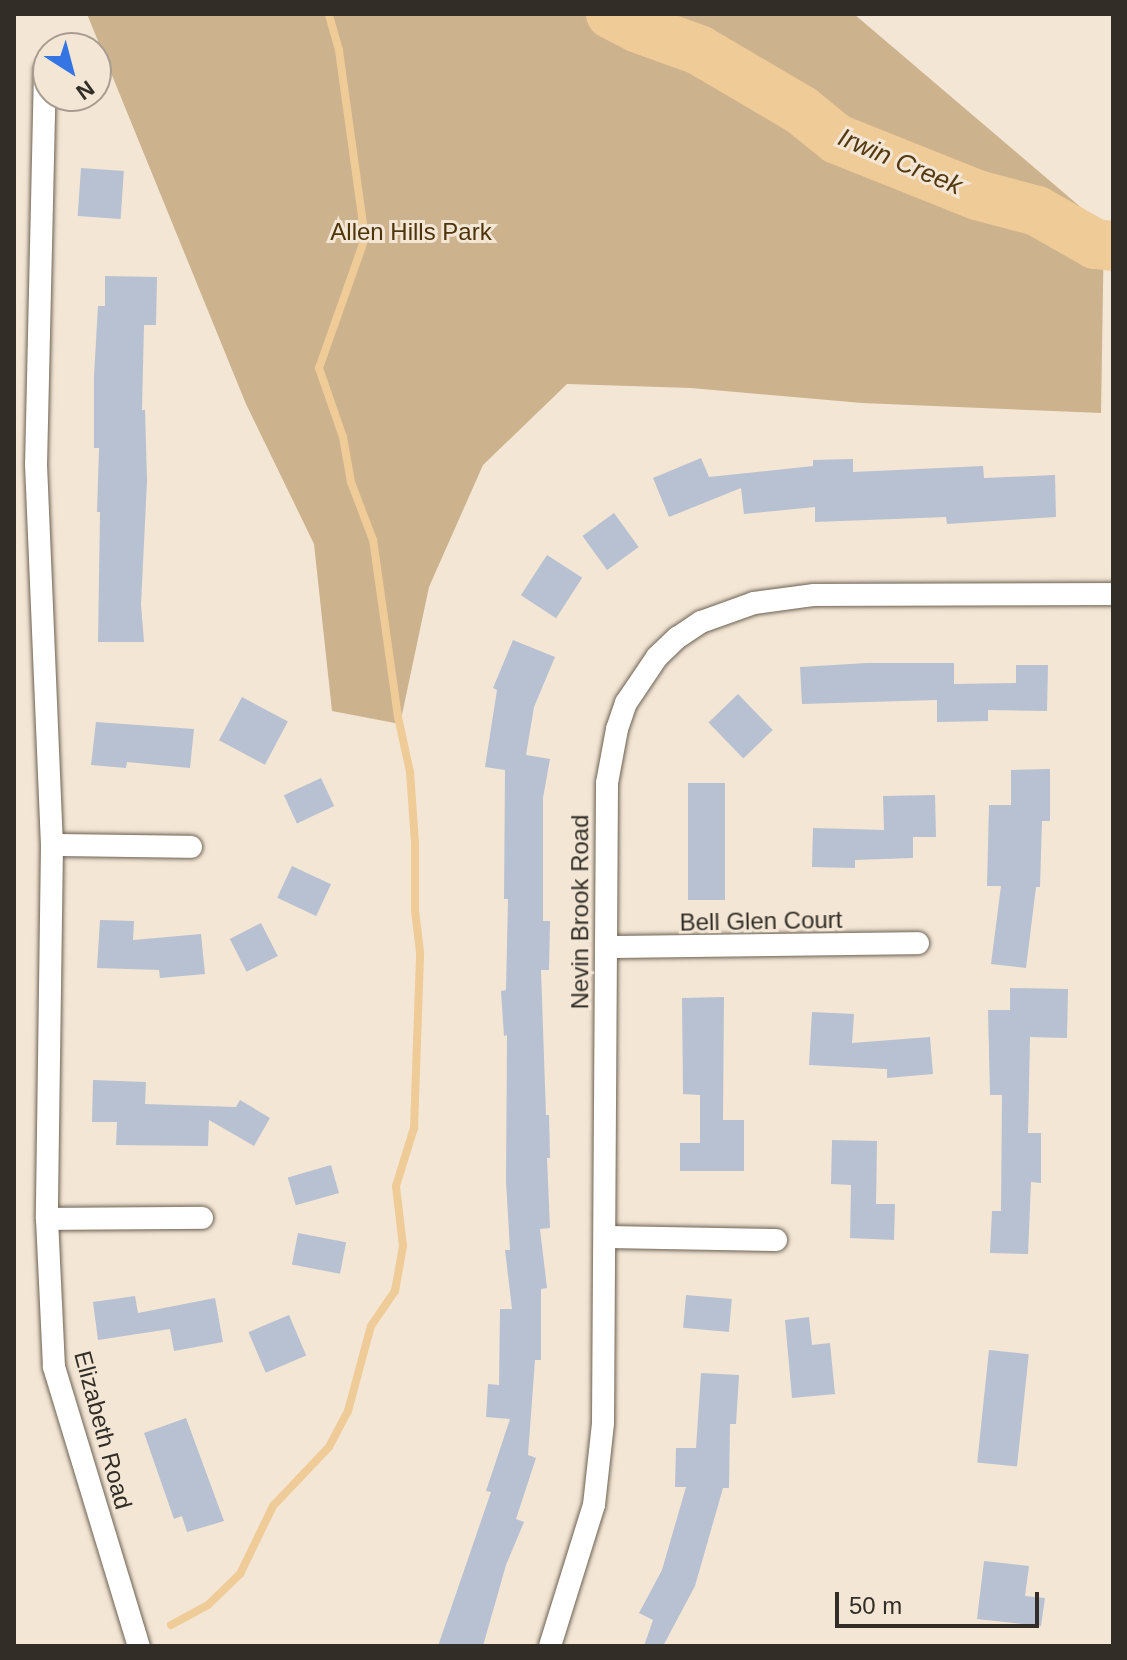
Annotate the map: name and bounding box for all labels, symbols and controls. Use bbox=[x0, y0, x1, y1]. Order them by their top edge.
north arrow bbox=[32, 32, 112, 112]
text: N bbox=[71, 75, 99, 105]
water label: Irwin Creek bbox=[833, 122, 967, 202]
park label: Allen Hills Park bbox=[330, 218, 492, 246]
street label: Nevin Brook Road bbox=[566, 815, 594, 1009]
street label: Bell Glen Court bbox=[679, 905, 843, 937]
street label: Elizabeth Road bbox=[68, 1348, 138, 1512]
scale bar bbox=[839, 1576, 1043, 1626]
text: 50 m bbox=[849, 1592, 902, 1619]

